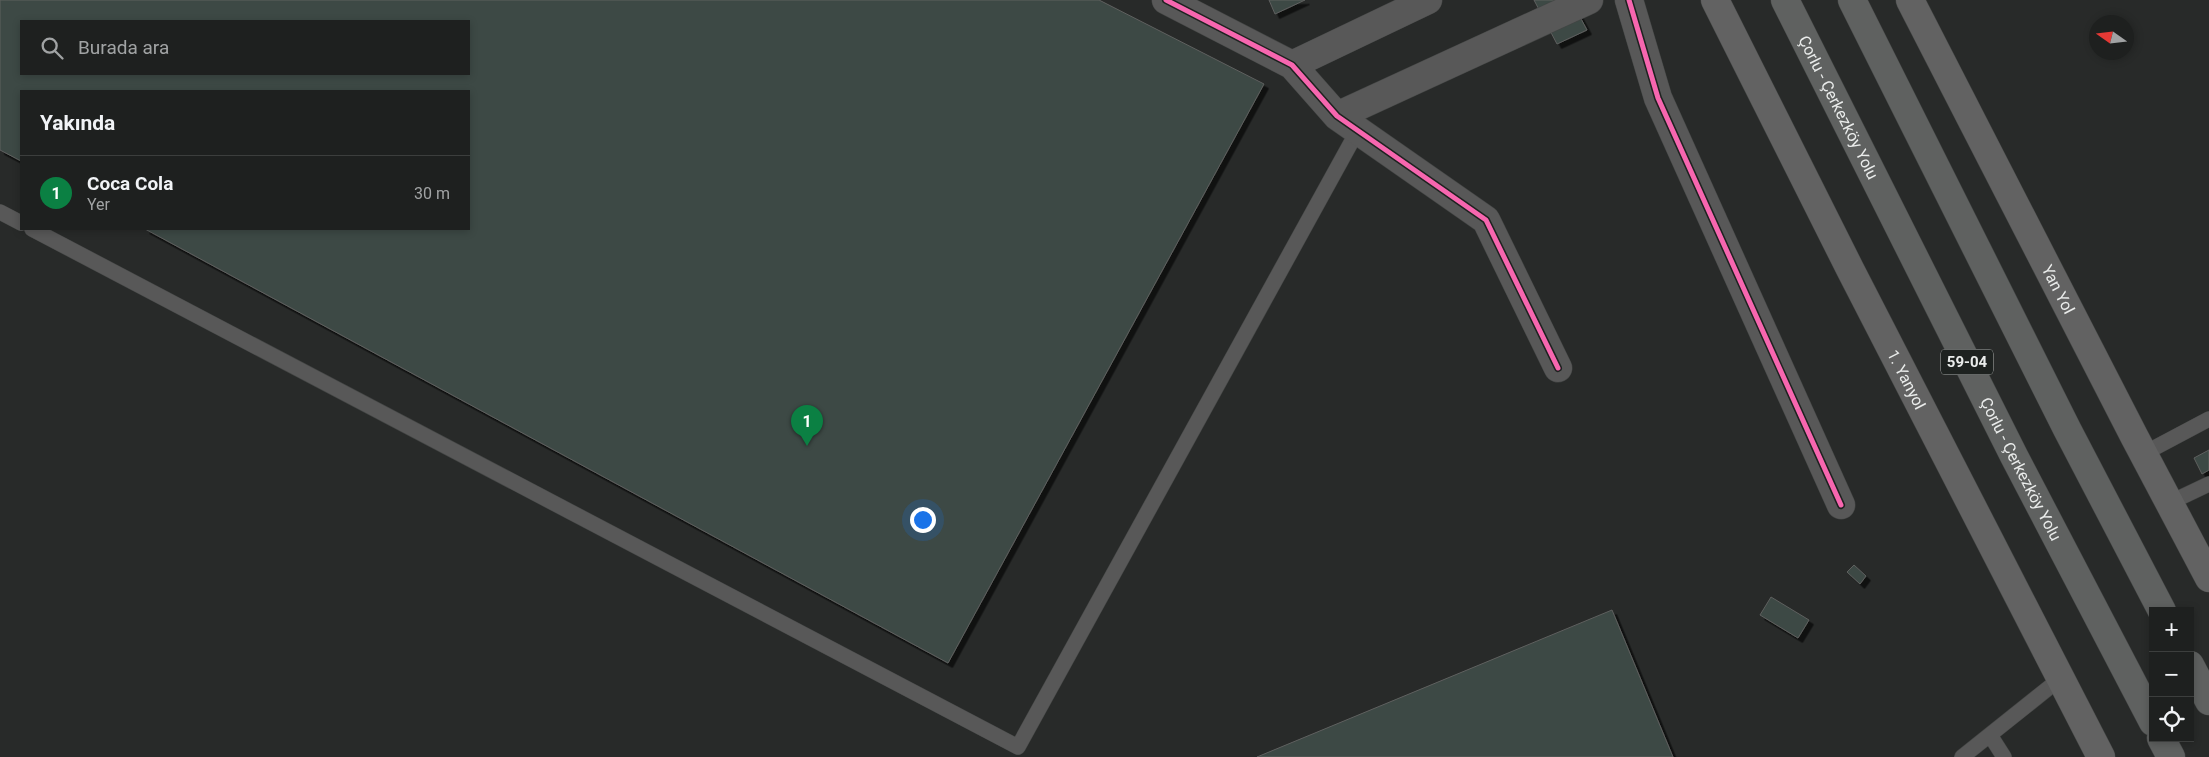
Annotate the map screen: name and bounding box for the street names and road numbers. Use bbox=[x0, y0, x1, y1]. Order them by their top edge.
street label: Çorlu - Çerkezköy Yolu bbox=[1795, 32, 1883, 182]
street label: Yan Yol bbox=[2038, 261, 2079, 317]
street label: 1. Yanyol bbox=[1884, 346, 1930, 412]
road number: 59-04 bbox=[1941, 350, 1993, 374]
street label: Çorlu - Çerkezköy Yolu bbox=[1977, 394, 2066, 544]

